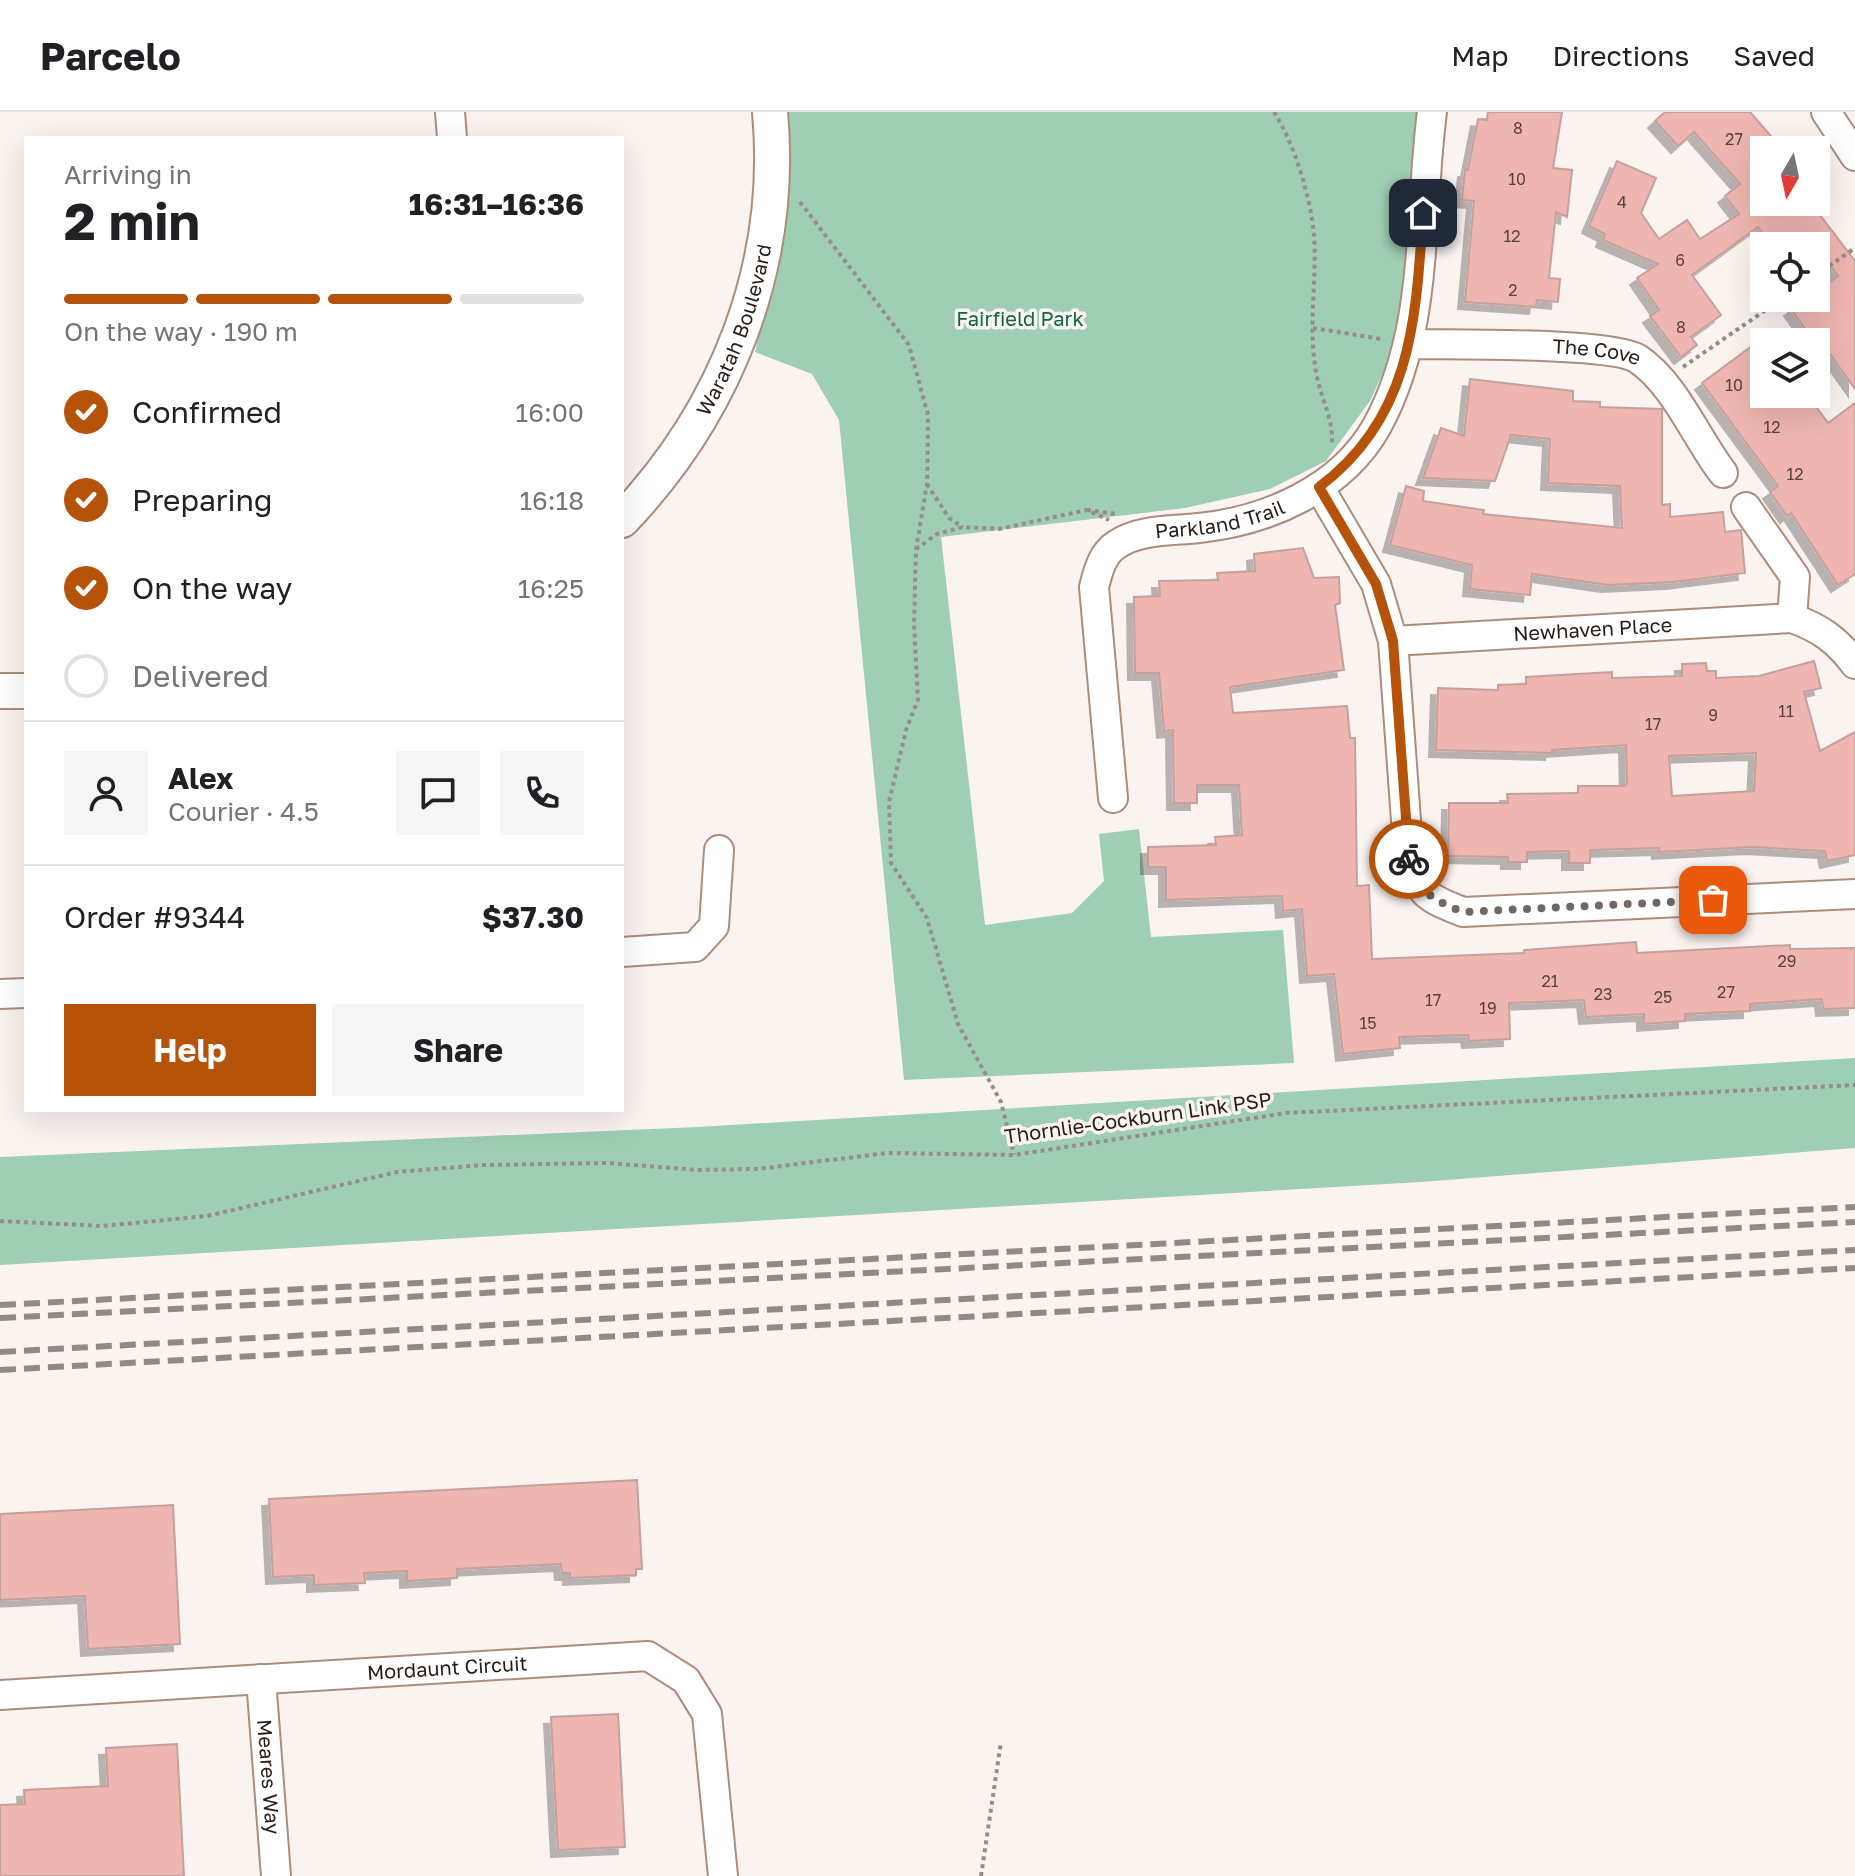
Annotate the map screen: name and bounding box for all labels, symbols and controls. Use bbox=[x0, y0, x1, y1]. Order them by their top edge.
text: Parcelo bbox=[40, 33, 181, 78]
text: Map bbox=[1451, 39, 1508, 72]
text: Directions bbox=[1552, 39, 1689, 72]
text: Saved bbox=[1733, 39, 1815, 72]
house number: 8 bbox=[1513, 118, 1523, 138]
house number: 27 bbox=[1725, 129, 1743, 149]
north arrow bbox=[1750, 136, 1830, 216]
map controls bbox=[1750, 136, 1830, 408]
text: Arriving in bbox=[64, 159, 192, 190]
house number: 10 bbox=[1508, 169, 1526, 189]
pin bbox=[1389, 179, 1457, 247]
text: 16:31–16:36 bbox=[409, 186, 584, 222]
text: 2 min bbox=[64, 189, 200, 251]
icon: home bbox=[1401, 191, 1445, 235]
house number: 4 bbox=[1617, 192, 1627, 212]
house number: 12 bbox=[1503, 226, 1521, 246]
button: locate bbox=[1750, 232, 1830, 312]
street label: Waratah Boulevard bbox=[691, 242, 775, 419]
house number: 6 bbox=[1675, 250, 1685, 270]
house number: 2 bbox=[1508, 280, 1518, 300]
park label: Fairfield Park bbox=[956, 306, 1084, 330]
text: On the way · 190 m bbox=[64, 316, 298, 347]
house number: 8 bbox=[1676, 317, 1686, 337]
button: layers bbox=[1750, 328, 1830, 408]
street label: The Cove bbox=[1552, 333, 1645, 370]
house number: 10 bbox=[1725, 375, 1743, 395]
icon: check bbox=[64, 390, 108, 434]
text: Confirmed bbox=[132, 394, 282, 430]
text: 16:00 bbox=[516, 397, 584, 428]
house number: 12 bbox=[1763, 417, 1781, 437]
house number: 12 bbox=[1786, 464, 1804, 484]
icon: check bbox=[64, 478, 108, 522]
text: Preparing bbox=[132, 482, 273, 518]
text: 16:18 bbox=[519, 485, 584, 516]
street label: Parkland Trail bbox=[1154, 494, 1288, 543]
icon: check bbox=[64, 566, 108, 610]
text: On the way bbox=[132, 570, 292, 606]
text: 16:25 bbox=[518, 573, 584, 604]
street label: Newhaven Place bbox=[1512, 612, 1673, 645]
text: Delivered bbox=[132, 658, 269, 694]
house number: 11 bbox=[1778, 701, 1794, 721]
house number: 9 bbox=[1708, 705, 1718, 725]
house number: 17 bbox=[1645, 714, 1661, 734]
button: person bbox=[64, 751, 148, 835]
button: chat bbox=[396, 751, 480, 835]
button: phone bbox=[500, 751, 584, 835]
text: Alex bbox=[168, 760, 233, 796]
text: Courier · 4.5 bbox=[168, 796, 319, 827]
courier bbox=[1369, 819, 1449, 899]
icon: bike bbox=[1387, 837, 1431, 881]
pin bbox=[1679, 866, 1747, 934]
icon: bag bbox=[1691, 878, 1735, 922]
text: Order #9344 bbox=[64, 899, 245, 935]
text: $37.30 bbox=[482, 899, 584, 935]
house number: 29 bbox=[1778, 951, 1796, 971]
house number: 21 bbox=[1541, 971, 1559, 991]
house number: 27 bbox=[1717, 982, 1735, 1002]
house number: 23 bbox=[1594, 984, 1612, 1004]
house number: 25 bbox=[1654, 987, 1672, 1007]
house number: 17 bbox=[1425, 990, 1441, 1010]
house number: 19 bbox=[1479, 998, 1497, 1018]
button: Help bbox=[64, 1004, 316, 1096]
button: Share bbox=[332, 1004, 584, 1096]
house number: 15 bbox=[1359, 1013, 1377, 1033]
street label: Thornlie-Cockburn Link PSP bbox=[1003, 1086, 1273, 1148]
street label: Mordaunt Circuit bbox=[366, 1650, 528, 1684]
street label: Meares Way bbox=[253, 1718, 286, 1835]

